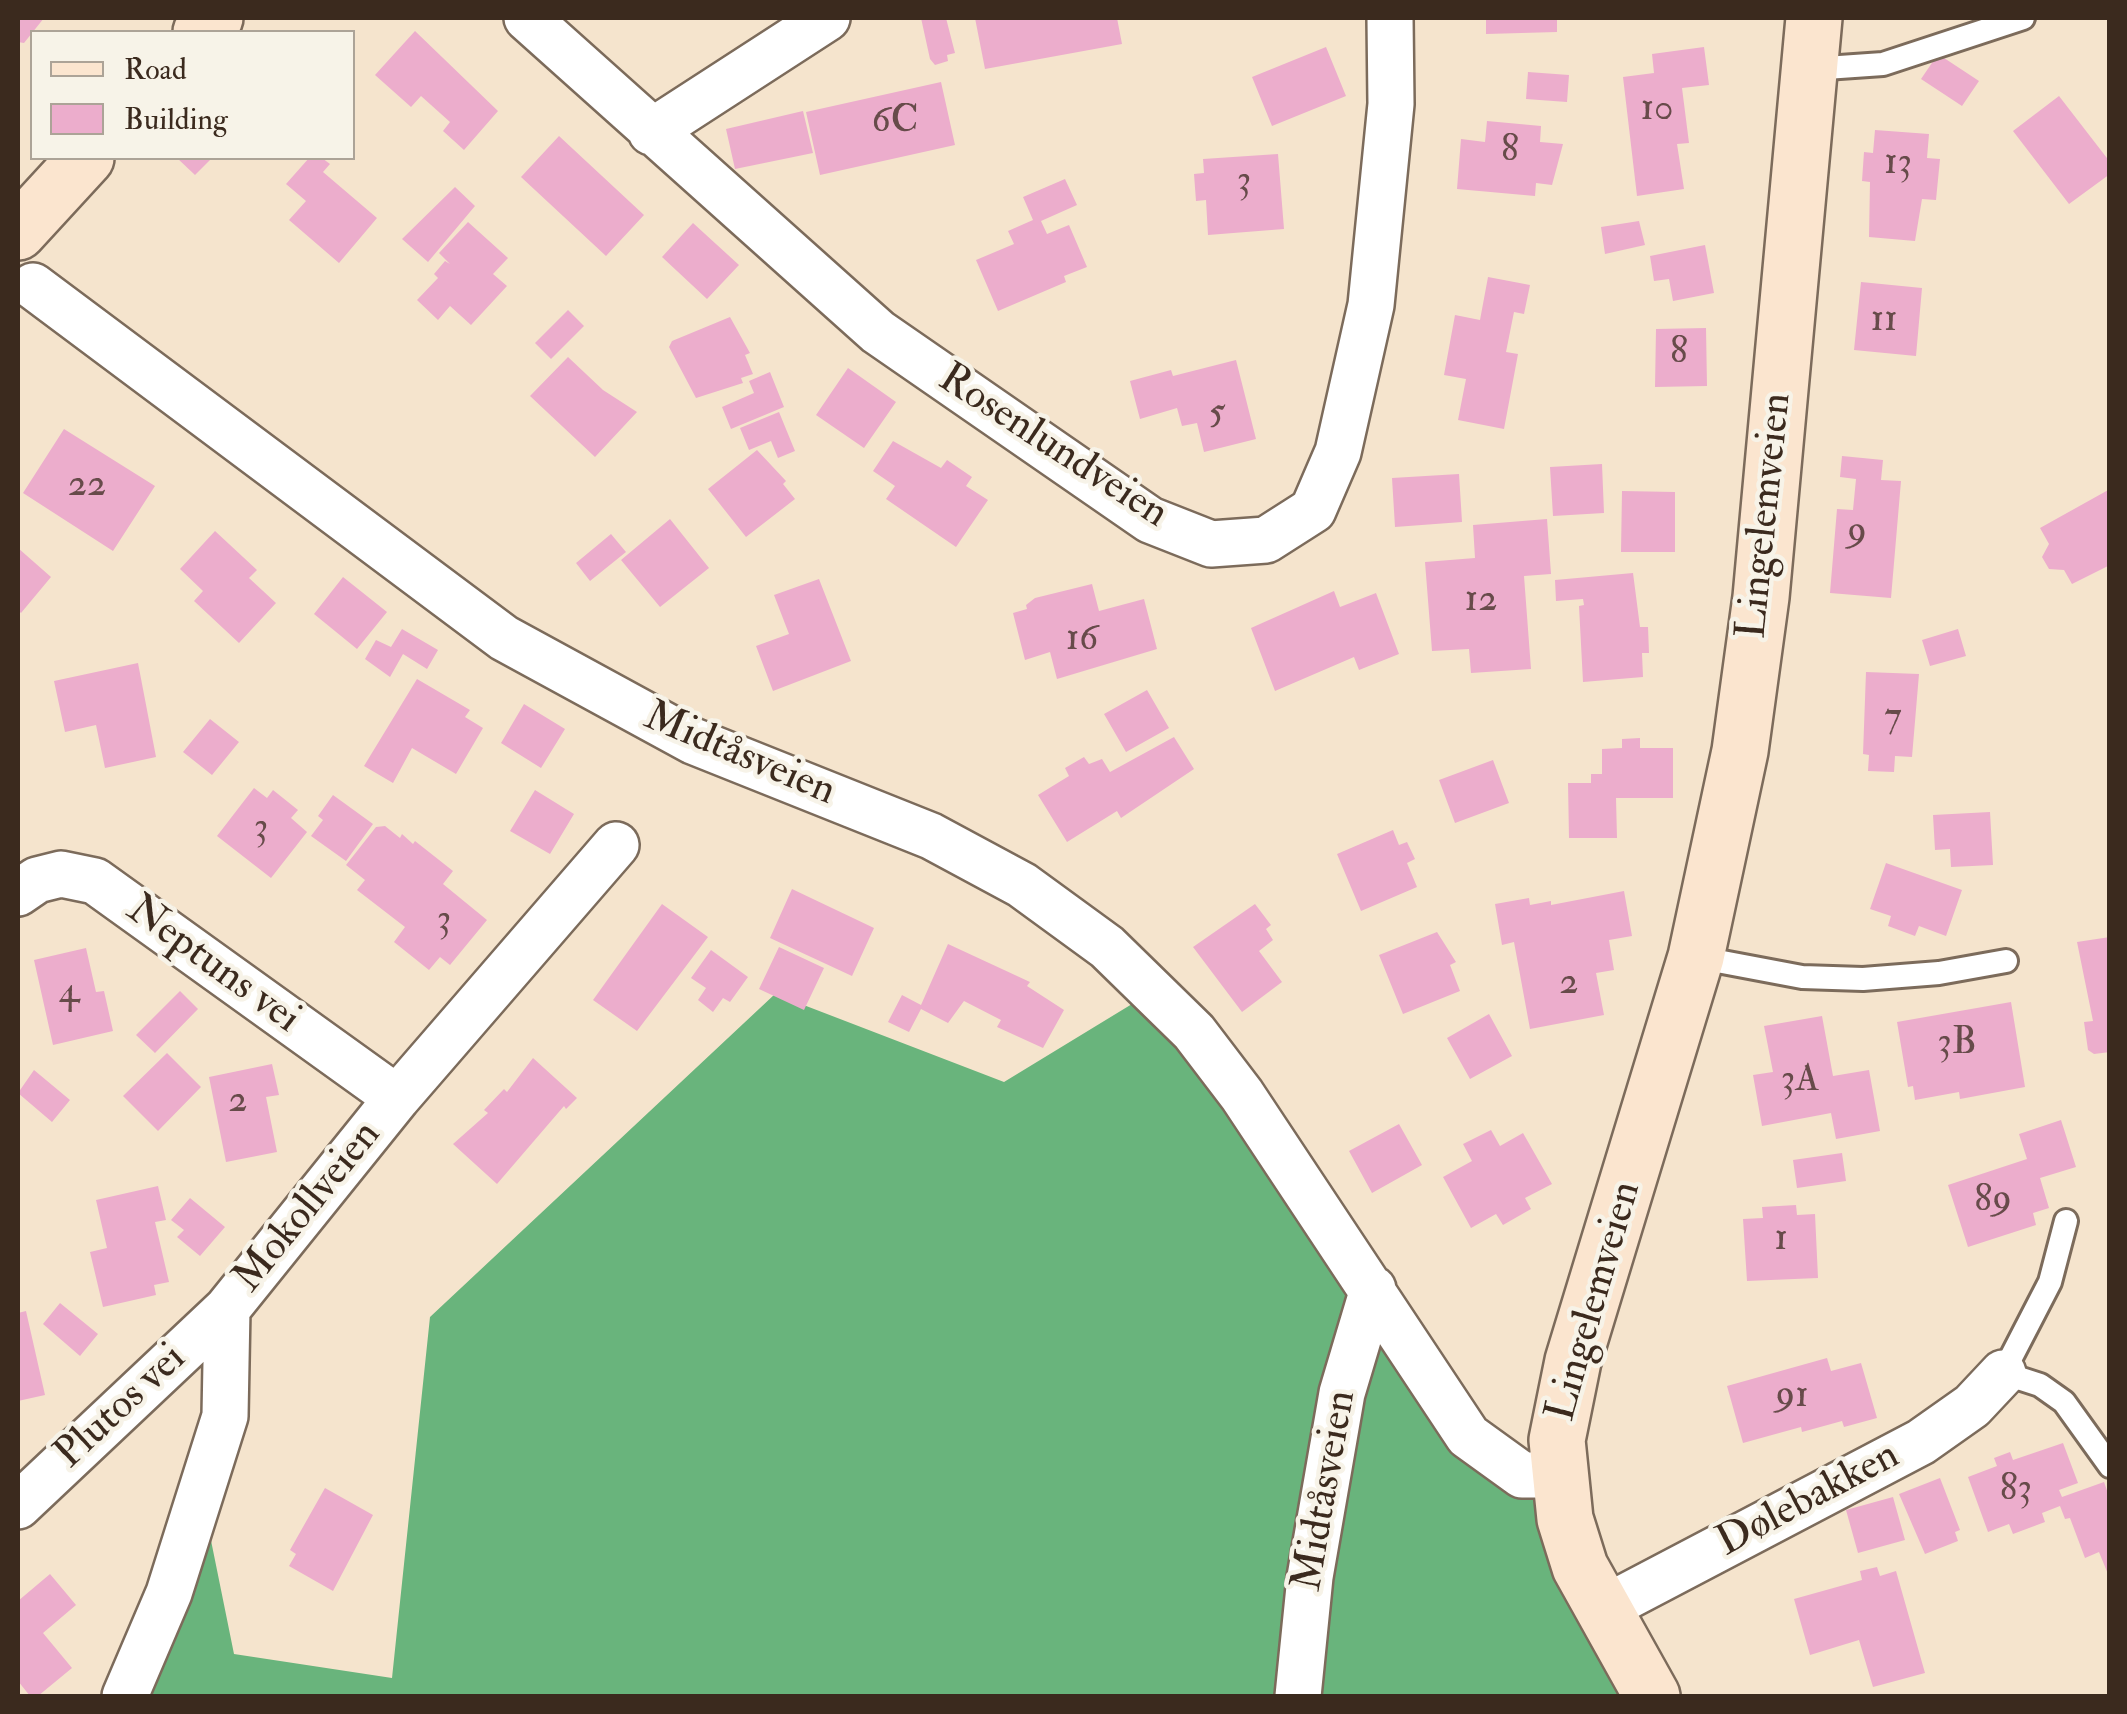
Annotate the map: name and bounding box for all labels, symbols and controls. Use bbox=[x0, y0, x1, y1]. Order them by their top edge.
legend bbox=[30, 30, 355, 160]
text: Road bbox=[124, 51, 187, 88]
house number: 10 bbox=[1641, 88, 1673, 134]
house number: 6C bbox=[872, 100, 918, 146]
text: Building bbox=[124, 101, 228, 138]
house number: 8 bbox=[1501, 129, 1519, 175]
house number: 13 bbox=[1884, 142, 1912, 188]
house number: 3 bbox=[1237, 160, 1251, 206]
house number: 11 bbox=[1870, 299, 1898, 345]
house number: 8 bbox=[1670, 331, 1688, 377]
street label: Rosenlundveien bbox=[928, 355, 1176, 541]
street label: Lingelemveien bbox=[1729, 391, 1805, 641]
house number: 5 bbox=[1209, 392, 1225, 438]
house number: 22 bbox=[68, 464, 106, 510]
house number: 9 bbox=[1847, 511, 1867, 557]
house number: 12 bbox=[1465, 579, 1497, 625]
house number: 16 bbox=[1066, 618, 1098, 664]
street label: Midtåsveien bbox=[636, 693, 842, 819]
house number: 7 bbox=[1884, 696, 1902, 742]
house number: 3 bbox=[254, 807, 268, 853]
street label: Neptuns vei bbox=[115, 886, 309, 1046]
house number: 3 bbox=[437, 899, 451, 945]
house number: 2 bbox=[1559, 962, 1579, 1008]
house number: 4 bbox=[59, 971, 79, 1017]
house number: 3B bbox=[1937, 1022, 1977, 1068]
house number: 3A bbox=[1781, 1059, 1819, 1105]
house number: 2 bbox=[228, 1080, 248, 1126]
street label: Mokollveien bbox=[225, 1112, 393, 1304]
street label: Lingelemveien bbox=[1538, 1176, 1654, 1428]
house number: 89 bbox=[1974, 1179, 2012, 1225]
house number: 1 bbox=[1774, 1218, 1788, 1264]
street label: Plutos vei bbox=[46, 1335, 198, 1481]
house number: 91 bbox=[1776, 1375, 1808, 1421]
street label: Midtåsveien bbox=[1285, 1387, 1369, 1595]
street label: Dølebakken bbox=[1709, 1432, 1909, 1570]
house number: 83 bbox=[2000, 1468, 2032, 1514]

